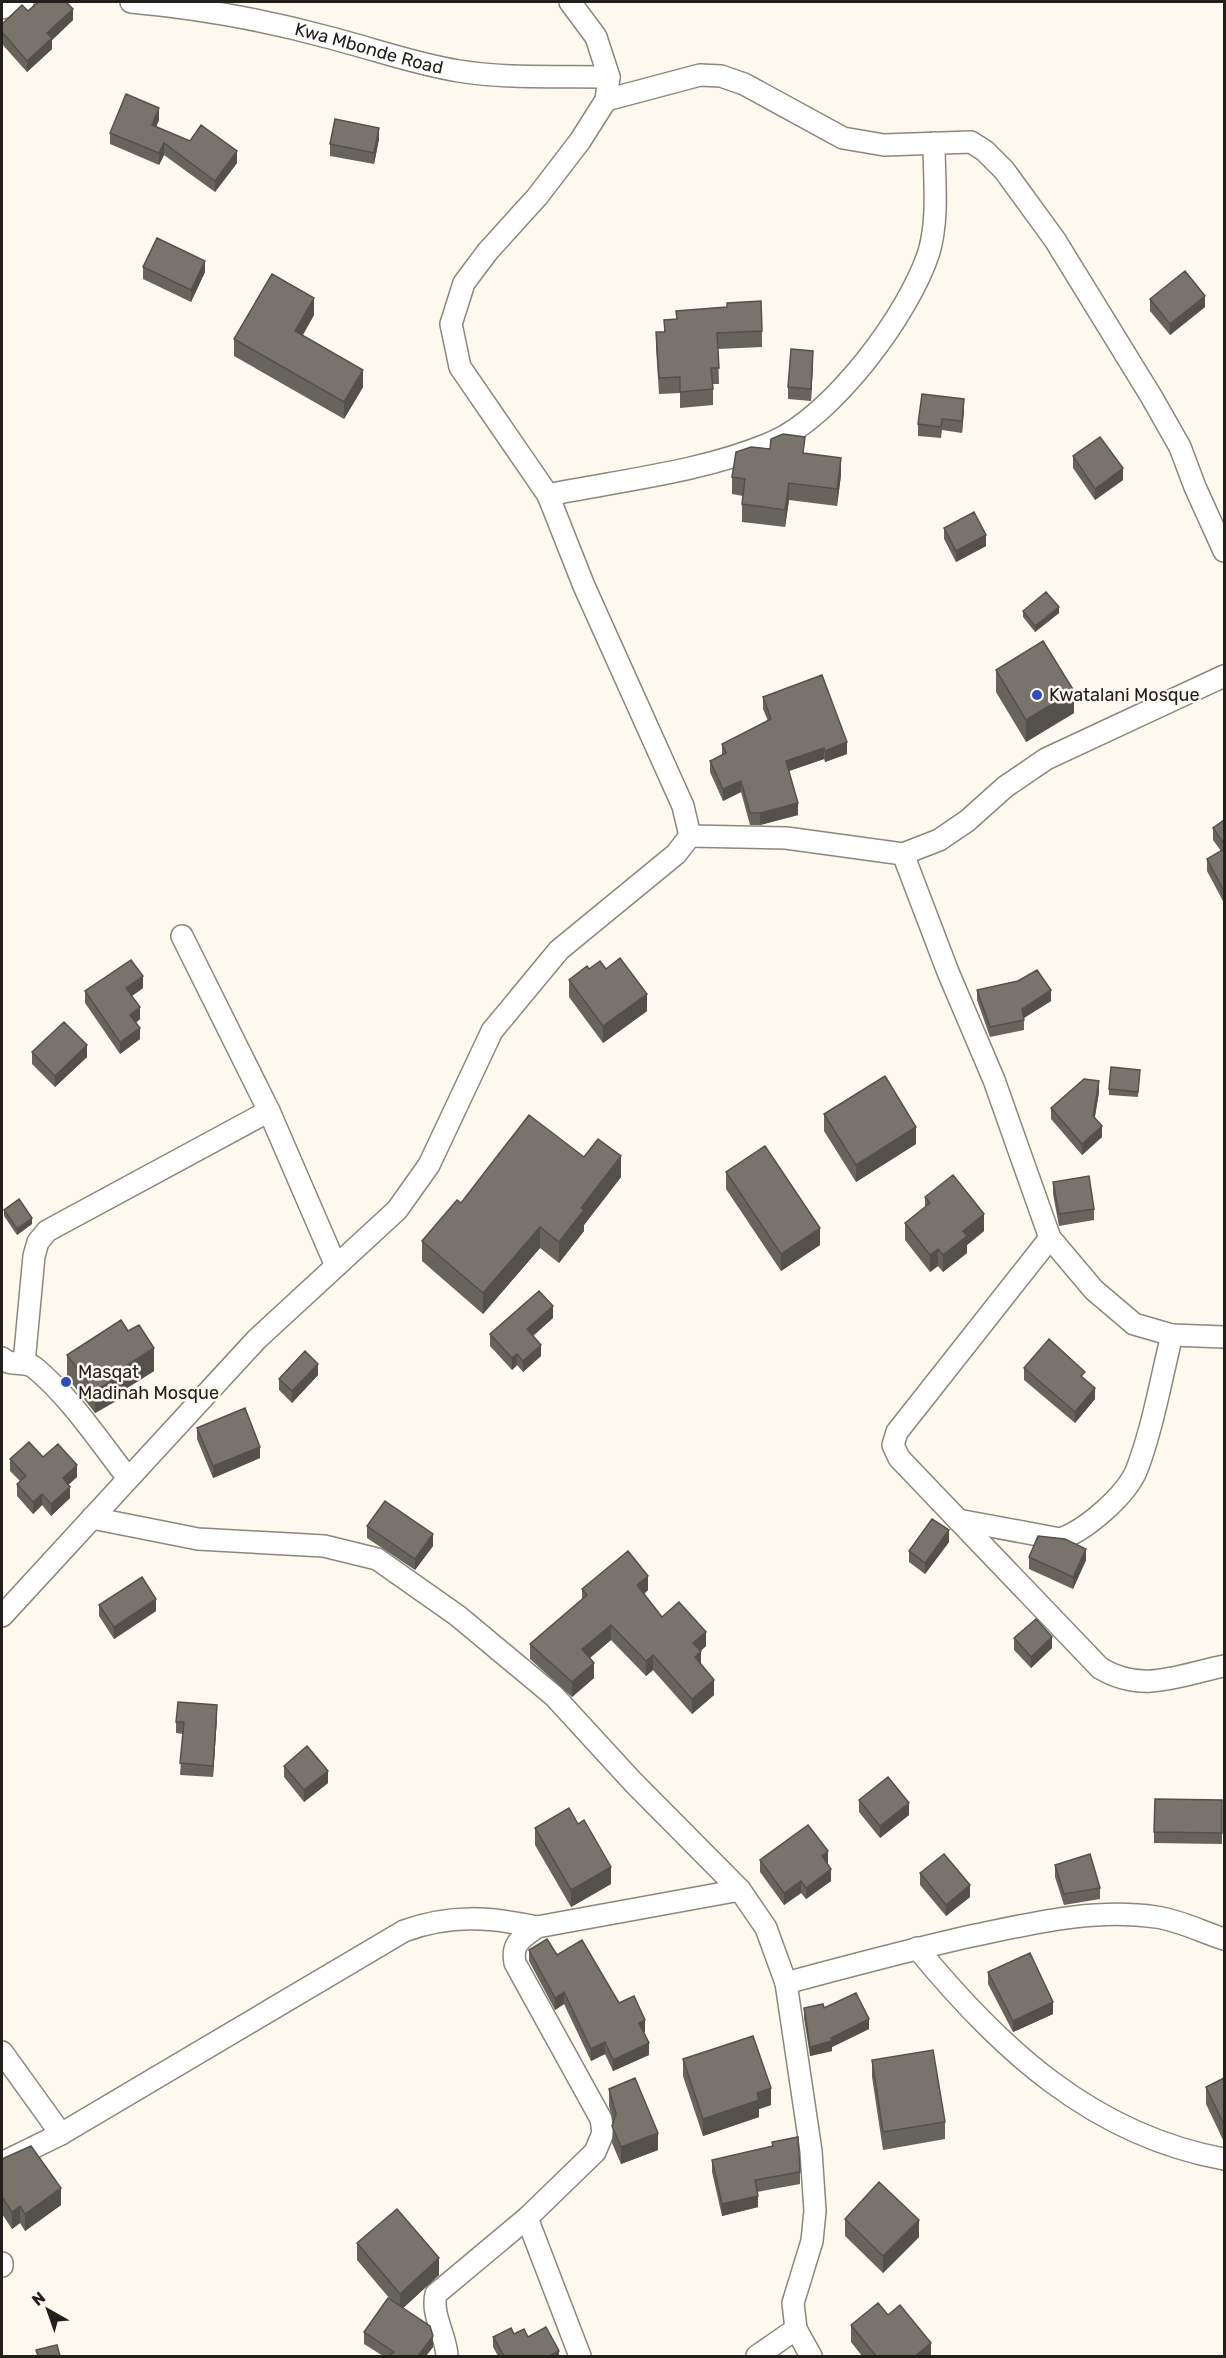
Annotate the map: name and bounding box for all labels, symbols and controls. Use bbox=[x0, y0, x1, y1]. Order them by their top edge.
street label: Kwa Mbonde Road bbox=[292, 18, 445, 79]
place label: Kwatalani Mosque bbox=[1049, 684, 1199, 706]
marker: Kwatalani Mosque bbox=[1030, 688, 1044, 702]
place label: Masqat Madinah Mosque bbox=[78, 1361, 219, 1404]
marker: Masqat Madinah Mosque bbox=[59, 1375, 73, 1389]
north arrow bbox=[18, 2280, 78, 2340]
text: N bbox=[28, 2288, 49, 2310]

